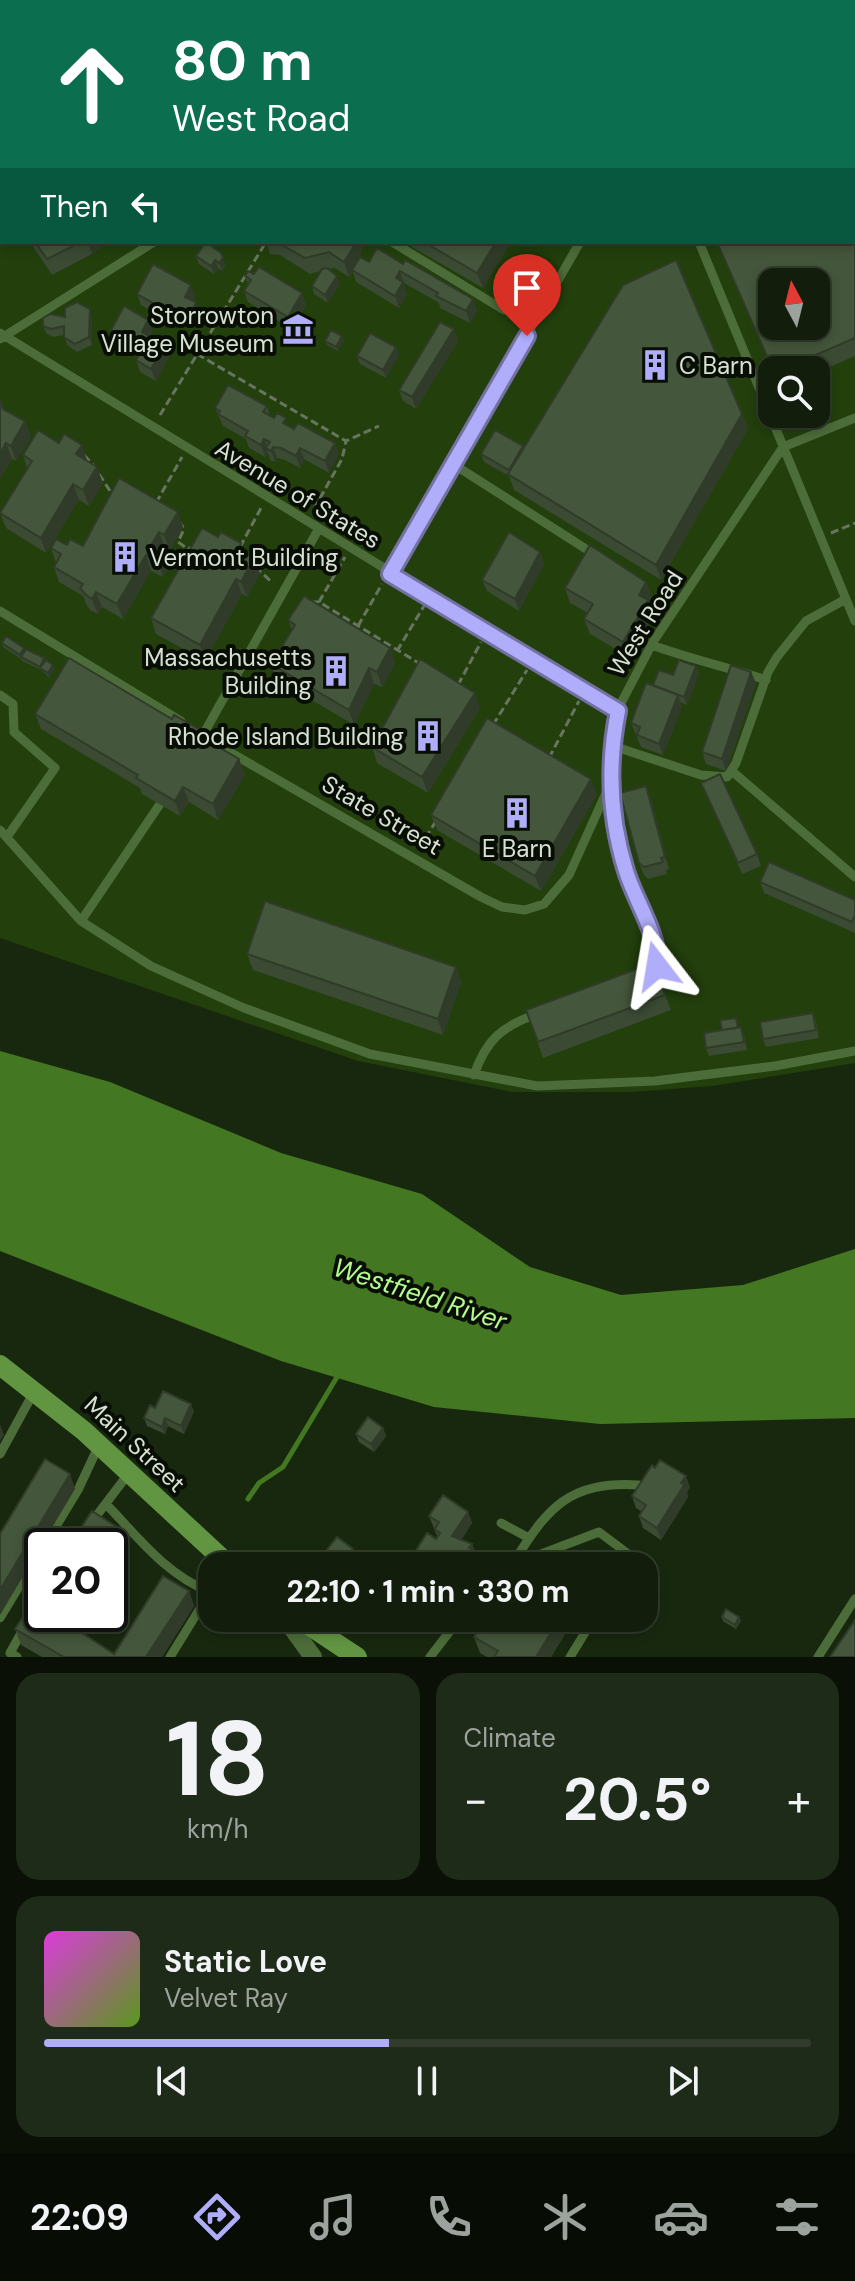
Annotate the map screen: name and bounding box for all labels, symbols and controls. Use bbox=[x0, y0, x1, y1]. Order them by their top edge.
text: 80 m bbox=[172, 24, 313, 97]
icon: ahead bbox=[40, 32, 144, 136]
text: West Road bbox=[172, 95, 350, 142]
icon: left bbox=[124, 184, 168, 228]
text: Then bbox=[40, 187, 108, 226]
pin bbox=[493, 254, 561, 336]
icon: arrive bbox=[505, 266, 549, 310]
north arrow bbox=[758, 268, 830, 340]
map controls bbox=[758, 268, 830, 428]
place label: Storrowton Village Museum bbox=[101, 300, 274, 359]
museum icon: Storrowton Village Museum bbox=[281, 312, 315, 346]
building icon: C Barn bbox=[638, 348, 672, 382]
place label: C Barn bbox=[679, 350, 753, 381]
button: search bbox=[758, 356, 830, 428]
street label: Avenue of States bbox=[210, 432, 386, 556]
building icon: Vermont Building bbox=[108, 540, 142, 574]
place label: Vermont Building bbox=[149, 542, 339, 573]
street label: West Road bbox=[600, 564, 690, 682]
place label: Massachusetts Building bbox=[144, 642, 312, 701]
building icon: Massachusetts Building bbox=[319, 654, 353, 688]
building icon: Rhode Island Building bbox=[411, 719, 445, 753]
place label: Rhode Island Building bbox=[168, 721, 404, 752]
street label: State Street bbox=[317, 768, 447, 862]
building icon: E Barn bbox=[500, 796, 534, 830]
place label: E Barn bbox=[482, 833, 552, 864]
position arrow bbox=[615, 924, 699, 1008]
water label: Westfield River bbox=[329, 1250, 512, 1338]
street label: Main Street bbox=[78, 1389, 192, 1499]
speed limit sign: 20 bbox=[24, 1528, 128, 1632]
text: 22:10 · 1 min · 330 m bbox=[286, 1572, 570, 1611]
text: 18 bbox=[166, 1692, 270, 1827]
text: Climate bbox=[464, 1721, 556, 1755]
text: 20.5° bbox=[563, 1760, 711, 1839]
text: − bbox=[464, 1771, 488, 1829]
text: + bbox=[787, 1771, 811, 1829]
text: km/h bbox=[187, 1812, 248, 1846]
text: Static Love bbox=[164, 1942, 327, 1981]
text: Velvet Ray bbox=[164, 1981, 288, 2015]
icon: previous bbox=[150, 2059, 194, 2103]
icon: pause bbox=[405, 2059, 449, 2103]
icon: next bbox=[661, 2059, 705, 2103]
icon: directions bbox=[189, 2189, 245, 2245]
icon: music bbox=[305, 2189, 361, 2245]
icon: phone bbox=[421, 2189, 477, 2245]
icon: climate bbox=[537, 2189, 593, 2245]
icon: car bbox=[653, 2189, 709, 2245]
icon: filters bbox=[769, 2189, 825, 2245]
text: 22:09 bbox=[30, 2194, 129, 2241]

